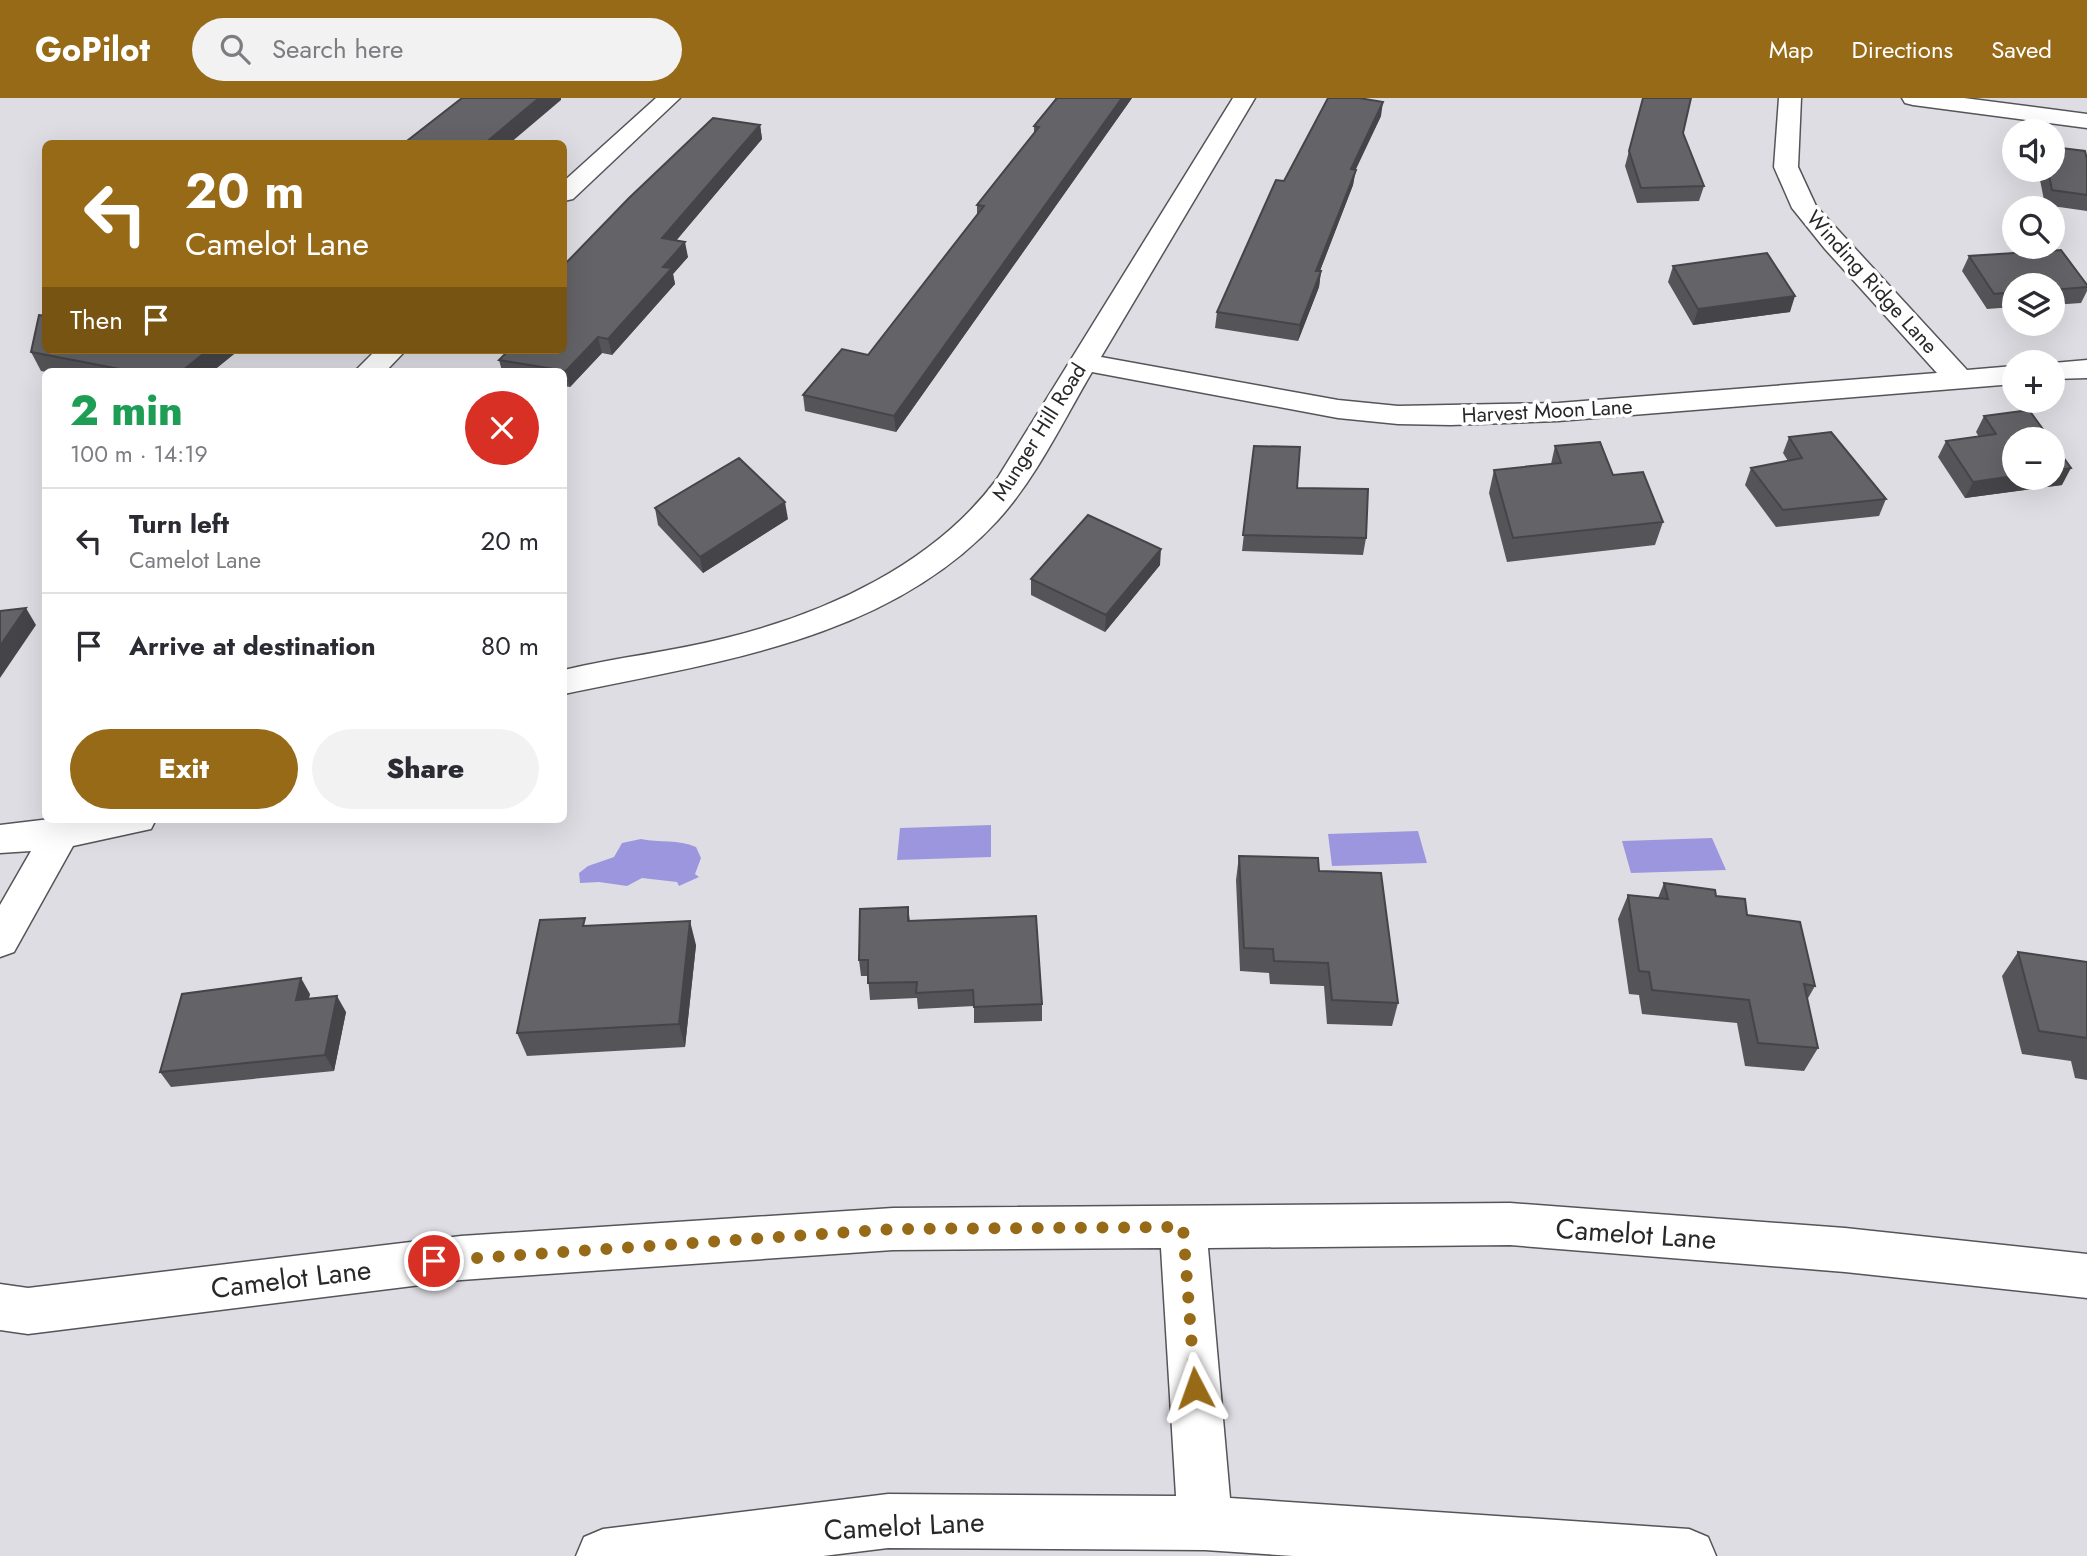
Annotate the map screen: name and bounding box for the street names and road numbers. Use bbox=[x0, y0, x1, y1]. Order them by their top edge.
street label: Winding Ridge Lane bbox=[1799, 204, 1945, 360]
street label: Munger Hill Road bbox=[985, 357, 1093, 507]
street label: Harvest Moon Lane bbox=[1461, 392, 1633, 430]
street label: Camelot Lane bbox=[1554, 1208, 1718, 1260]
street label: Camelot Lane bbox=[209, 1249, 373, 1309]
street label: Camelot Lane bbox=[823, 1501, 985, 1551]

